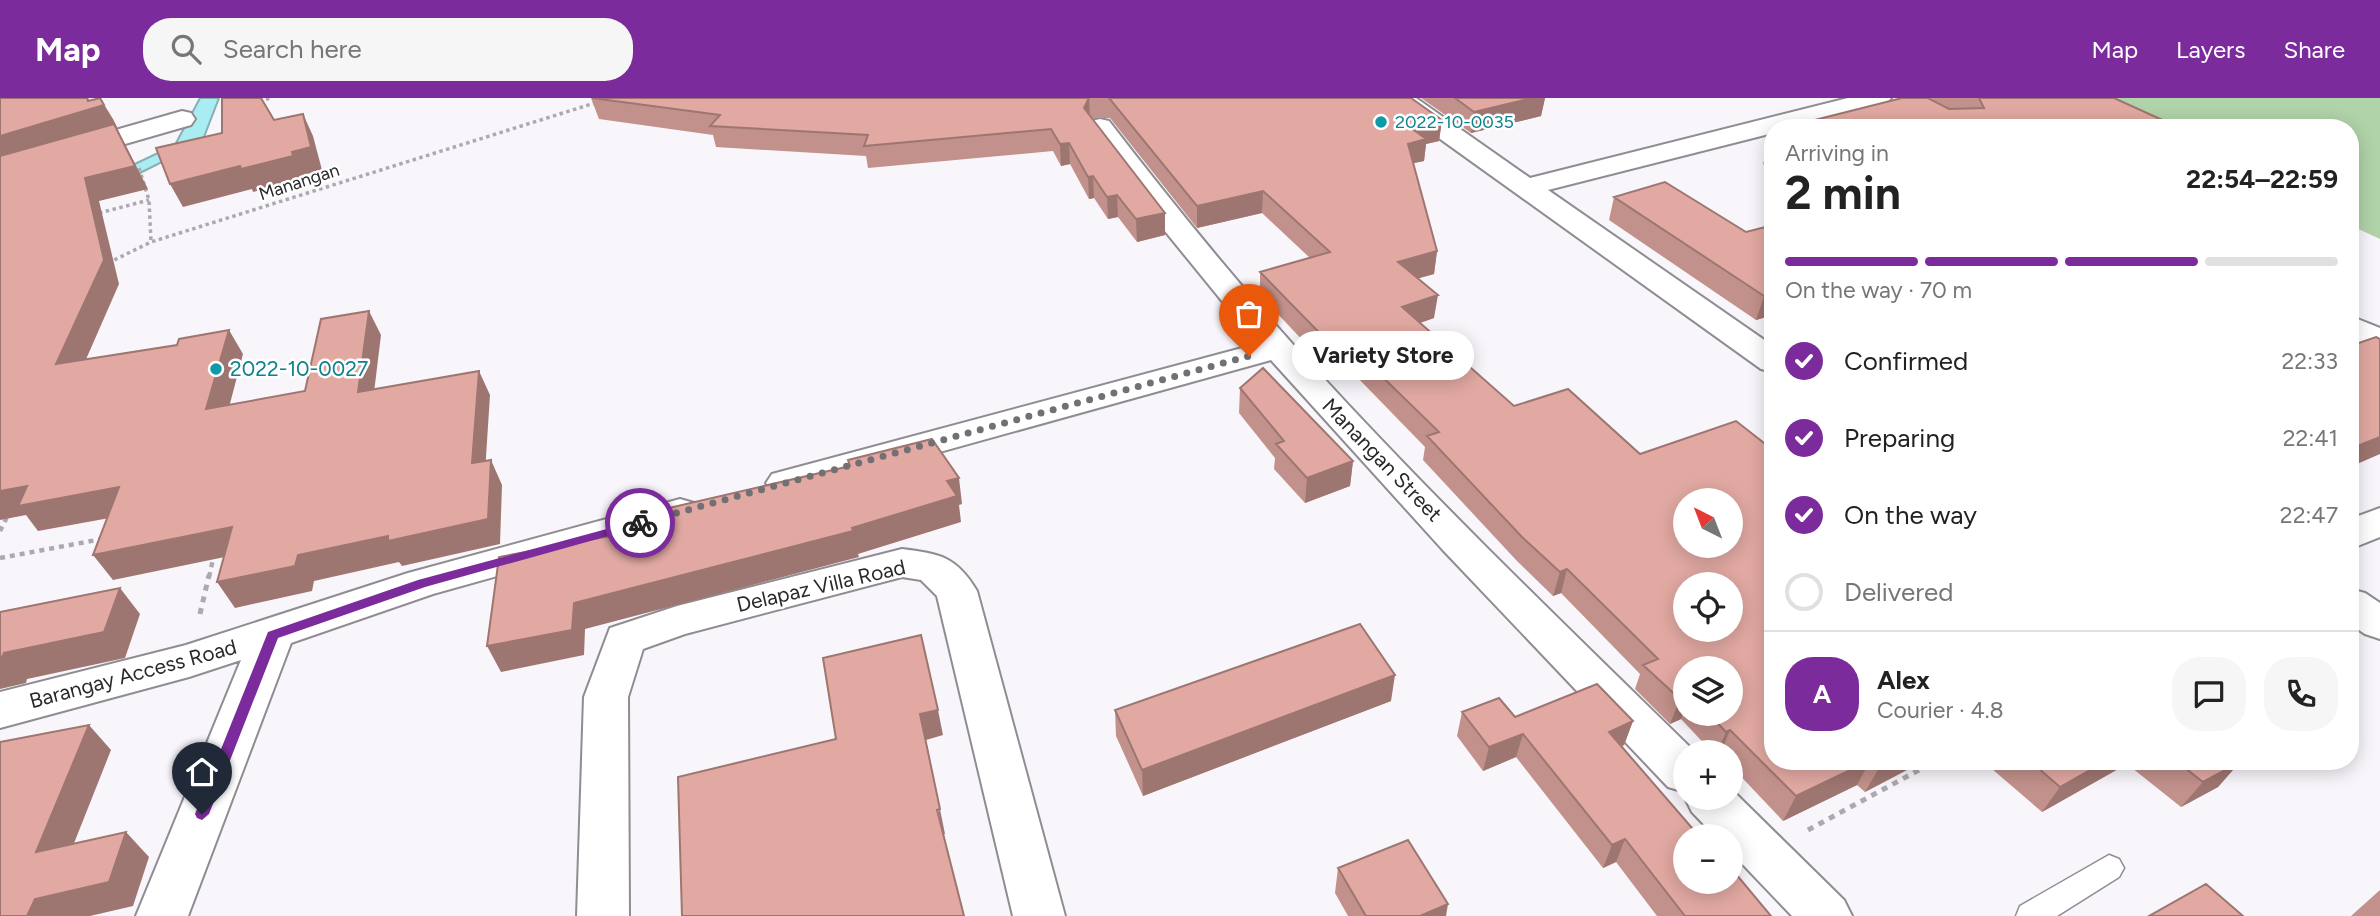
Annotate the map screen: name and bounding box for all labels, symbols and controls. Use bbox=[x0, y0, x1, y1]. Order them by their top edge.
search box bbox=[143, 18, 633, 81]
text: Map bbox=[35, 30, 101, 69]
icon: search bbox=[167, 30, 205, 68]
text: Search here bbox=[223, 33, 362, 65]
text: Map bbox=[2091, 35, 2138, 64]
text: Layers bbox=[2176, 35, 2245, 64]
text: Share bbox=[2283, 35, 2345, 64]
place label: 2022-10-0035 bbox=[1395, 111, 1514, 133]
marker: 2022-10-0035 bbox=[1373, 114, 1389, 130]
text: Arriving in bbox=[1785, 139, 1889, 167]
street label: Manangan bbox=[256, 159, 342, 205]
text: 22:54–22:59 bbox=[2186, 163, 2338, 195]
text: 2 min bbox=[1785, 165, 1901, 221]
text: On the way · 70 m bbox=[1785, 276, 1972, 304]
pin bbox=[1219, 284, 1279, 356]
icon: bag bbox=[1230, 295, 1268, 333]
callout: Variety Store bbox=[1291, 331, 1473, 380]
text: Variety Store bbox=[1312, 341, 1454, 369]
icon: check bbox=[1785, 342, 1823, 380]
text: Confirmed bbox=[1844, 345, 1968, 377]
text: 22:33 bbox=[2281, 347, 2338, 375]
place label: 2022-10-0027 bbox=[230, 356, 368, 381]
marker: 2022-10-0027 bbox=[208, 361, 224, 377]
street label: Manangan Street bbox=[1317, 393, 1447, 526]
icon: check bbox=[1785, 419, 1823, 457]
text: Preparing bbox=[1844, 422, 1955, 454]
text: 22:41 bbox=[2283, 424, 2338, 452]
courier bbox=[605, 488, 675, 558]
north arrow bbox=[1673, 488, 1743, 558]
map controls bbox=[1673, 488, 1743, 894]
icon: check bbox=[1785, 496, 1823, 534]
text: On the way bbox=[1844, 499, 1977, 531]
text: 22:47 bbox=[2280, 501, 2338, 529]
icon: bike bbox=[621, 504, 659, 542]
street label: Delapaz Villa Road bbox=[734, 554, 908, 617]
button: locate bbox=[1673, 572, 1743, 642]
text: Delivered bbox=[1844, 576, 1953, 608]
street label: Barangay Access Road bbox=[27, 634, 239, 713]
button: layers bbox=[1673, 656, 1743, 726]
button: chat bbox=[2172, 657, 2246, 731]
button: phone bbox=[2264, 657, 2338, 731]
text: Alex bbox=[1877, 664, 1930, 696]
text: A bbox=[1813, 678, 1831, 710]
text: Courier · 4.8 bbox=[1877, 696, 2004, 724]
button: + bbox=[1673, 740, 1743, 810]
pin bbox=[172, 742, 232, 814]
icon: home bbox=[183, 753, 221, 791]
button: − bbox=[1673, 824, 1743, 894]

